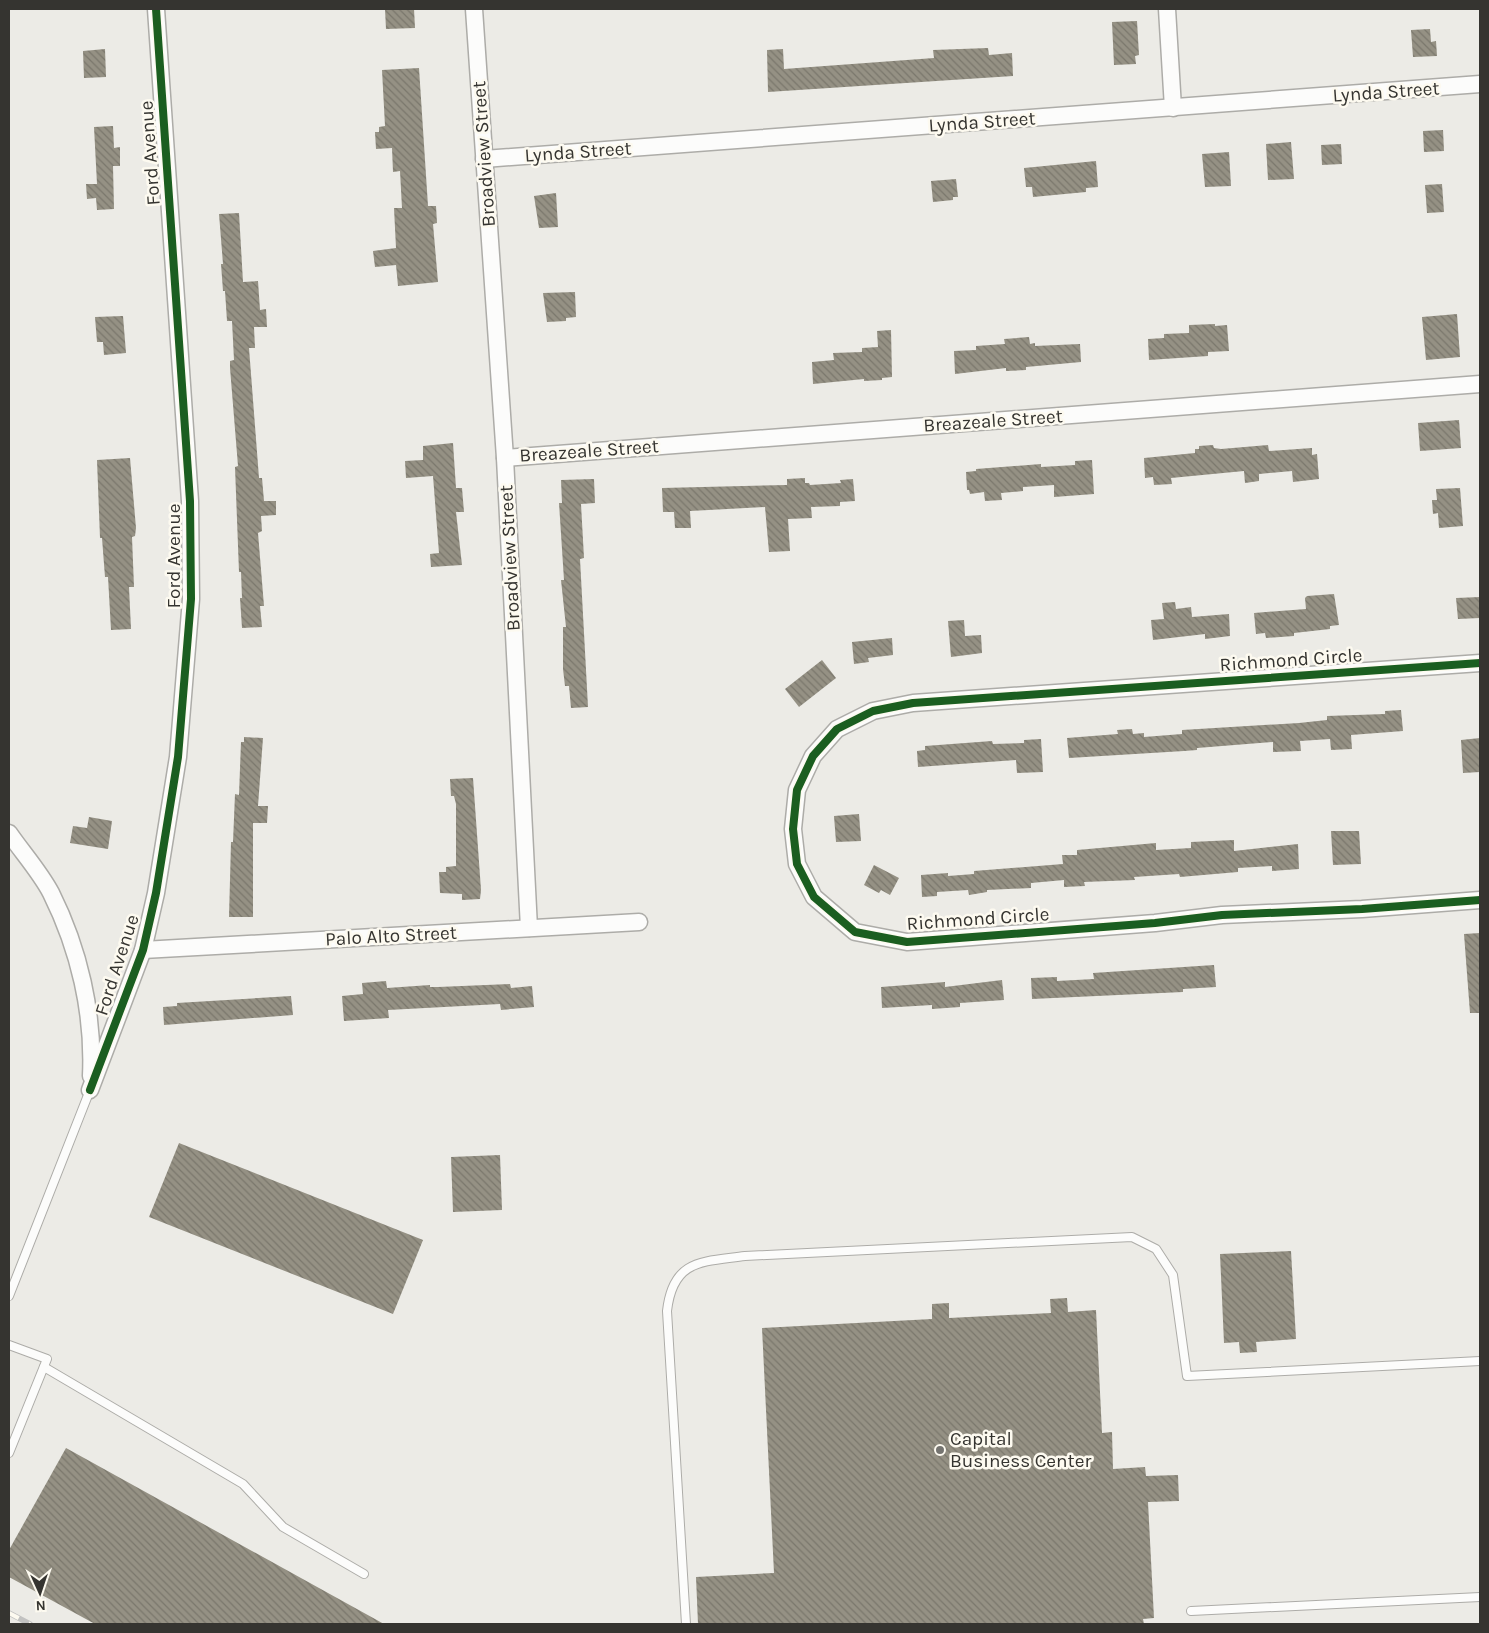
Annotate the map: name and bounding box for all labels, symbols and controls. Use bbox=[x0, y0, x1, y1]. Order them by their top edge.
street label: Lynda Street bbox=[1332, 77, 1440, 107]
street label: Broadview Street bbox=[468, 80, 500, 228]
street label: Ford Avenue bbox=[135, 100, 165, 206]
street label: Lynda Street bbox=[928, 107, 1036, 137]
street label: Lynda Street bbox=[524, 137, 632, 167]
street label: Breazeale Street bbox=[922, 405, 1064, 437]
street label: Breazeale Street bbox=[518, 435, 660, 467]
street label: Broadview Street bbox=[495, 484, 525, 632]
street label: Ford Avenue bbox=[163, 504, 185, 608]
street label: Richmond Circle bbox=[1219, 644, 1363, 676]
street label: Richmond Circle bbox=[906, 903, 1050, 935]
street label: Ford Avenue bbox=[90, 912, 144, 1018]
street label: Palo Alto Street bbox=[325, 922, 457, 950]
place label: Capital Business Center bbox=[950, 1428, 1091, 1472]
marker: Capital Business Center bbox=[934, 1444, 946, 1456]
north arrow bbox=[15, 1568, 65, 1618]
text: N bbox=[35, 1597, 46, 1614]

